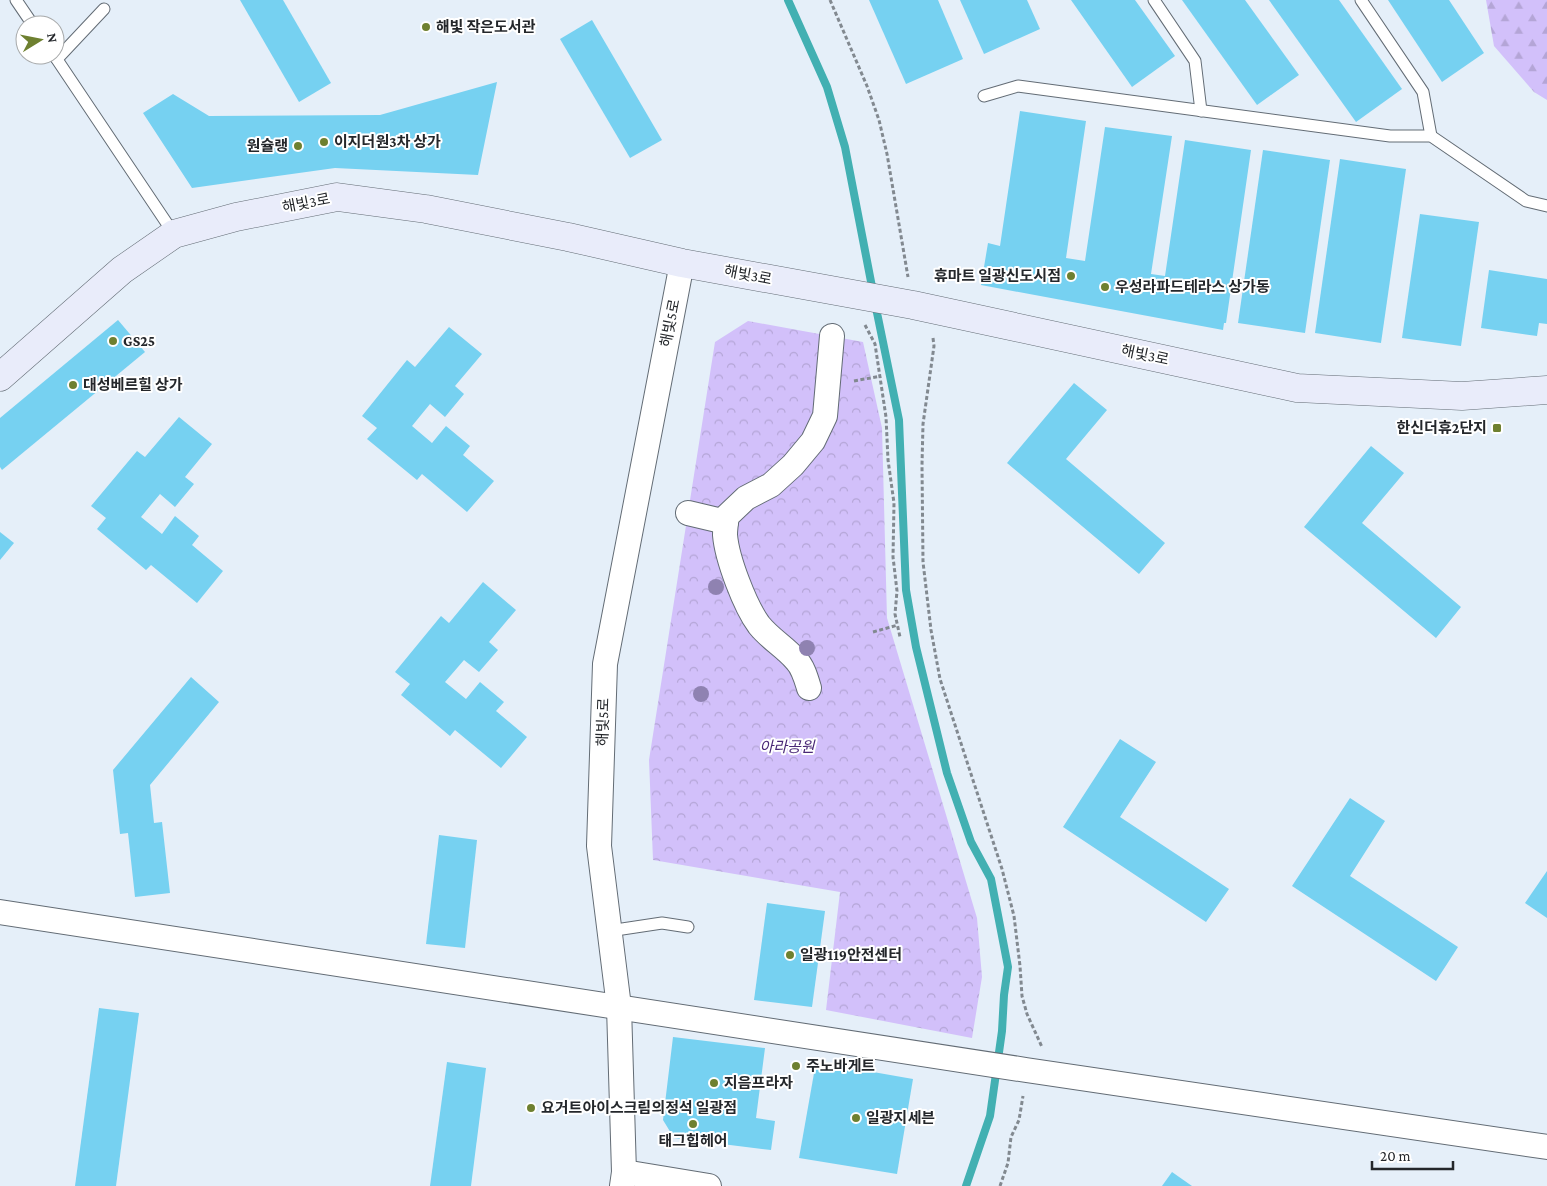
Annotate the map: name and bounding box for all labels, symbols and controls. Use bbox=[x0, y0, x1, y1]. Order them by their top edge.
north arrow bbox=[15, 15, 65, 65]
place label: 해빛 작은도서관 bbox=[436, 19, 536, 35]
marker: 해빛 작은도서관 bbox=[420, 21, 432, 33]
text: N bbox=[44, 32, 62, 44]
place label: 이지더원3차 상가 bbox=[334, 134, 441, 150]
marker: 이지더원3차 상가 bbox=[318, 136, 330, 148]
place label: 원슐랭 bbox=[247, 138, 288, 154]
marker: 원슐랭 bbox=[292, 140, 304, 152]
street label: 해빛3로 bbox=[281, 191, 331, 215]
street label: 해빛3로 bbox=[723, 263, 773, 287]
place label: 휴마트 일광신도시점 bbox=[934, 268, 1061, 284]
marker: 휴마트 일광신도시점 bbox=[1065, 270, 1077, 282]
place label: 우성라파드테라스 상가동 bbox=[1115, 279, 1270, 295]
marker: 우성라파드테라스 상가동 bbox=[1099, 281, 1111, 293]
street label: 해빛5로 bbox=[658, 298, 682, 348]
place label: GS25 bbox=[123, 333, 155, 349]
marker: GS25 bbox=[107, 335, 119, 347]
street label: 해빛3로 bbox=[1120, 342, 1170, 368]
place label: 대성베르힐 상가 bbox=[83, 376, 183, 393]
marker: 대성베르힐 상가 bbox=[67, 379, 79, 391]
place label: 한신더휴2단지 bbox=[1397, 420, 1487, 436]
marker: 한신더휴2단지 bbox=[1491, 422, 1503, 434]
street label: 해빛5로 bbox=[594, 697, 612, 747]
park label: 아라공원 bbox=[759, 739, 816, 755]
place label: 일광119안전센터 bbox=[800, 947, 902, 963]
marker: 일광119안전센터 bbox=[784, 949, 796, 961]
place label: 주노바게트 bbox=[806, 1058, 875, 1074]
marker: 주노바게트 bbox=[790, 1060, 802, 1072]
place label: 지음프라자 bbox=[724, 1075, 793, 1091]
marker: 지음프라자 bbox=[708, 1077, 720, 1089]
place label: 요거트아이스크림의정석 일광점 bbox=[541, 1100, 737, 1116]
marker: 요거트아이스크림의정석 일광점 bbox=[525, 1102, 537, 1114]
place label: 일광지세븐 bbox=[866, 1110, 935, 1126]
marker: 일광지세븐 bbox=[850, 1112, 862, 1124]
marker: 태그힙헤어 bbox=[687, 1118, 699, 1130]
place label: 태그힙헤어 bbox=[658, 1132, 728, 1149]
scale bar bbox=[1372, 1138, 1453, 1170]
text: 20 m bbox=[1380, 1148, 1411, 1164]

